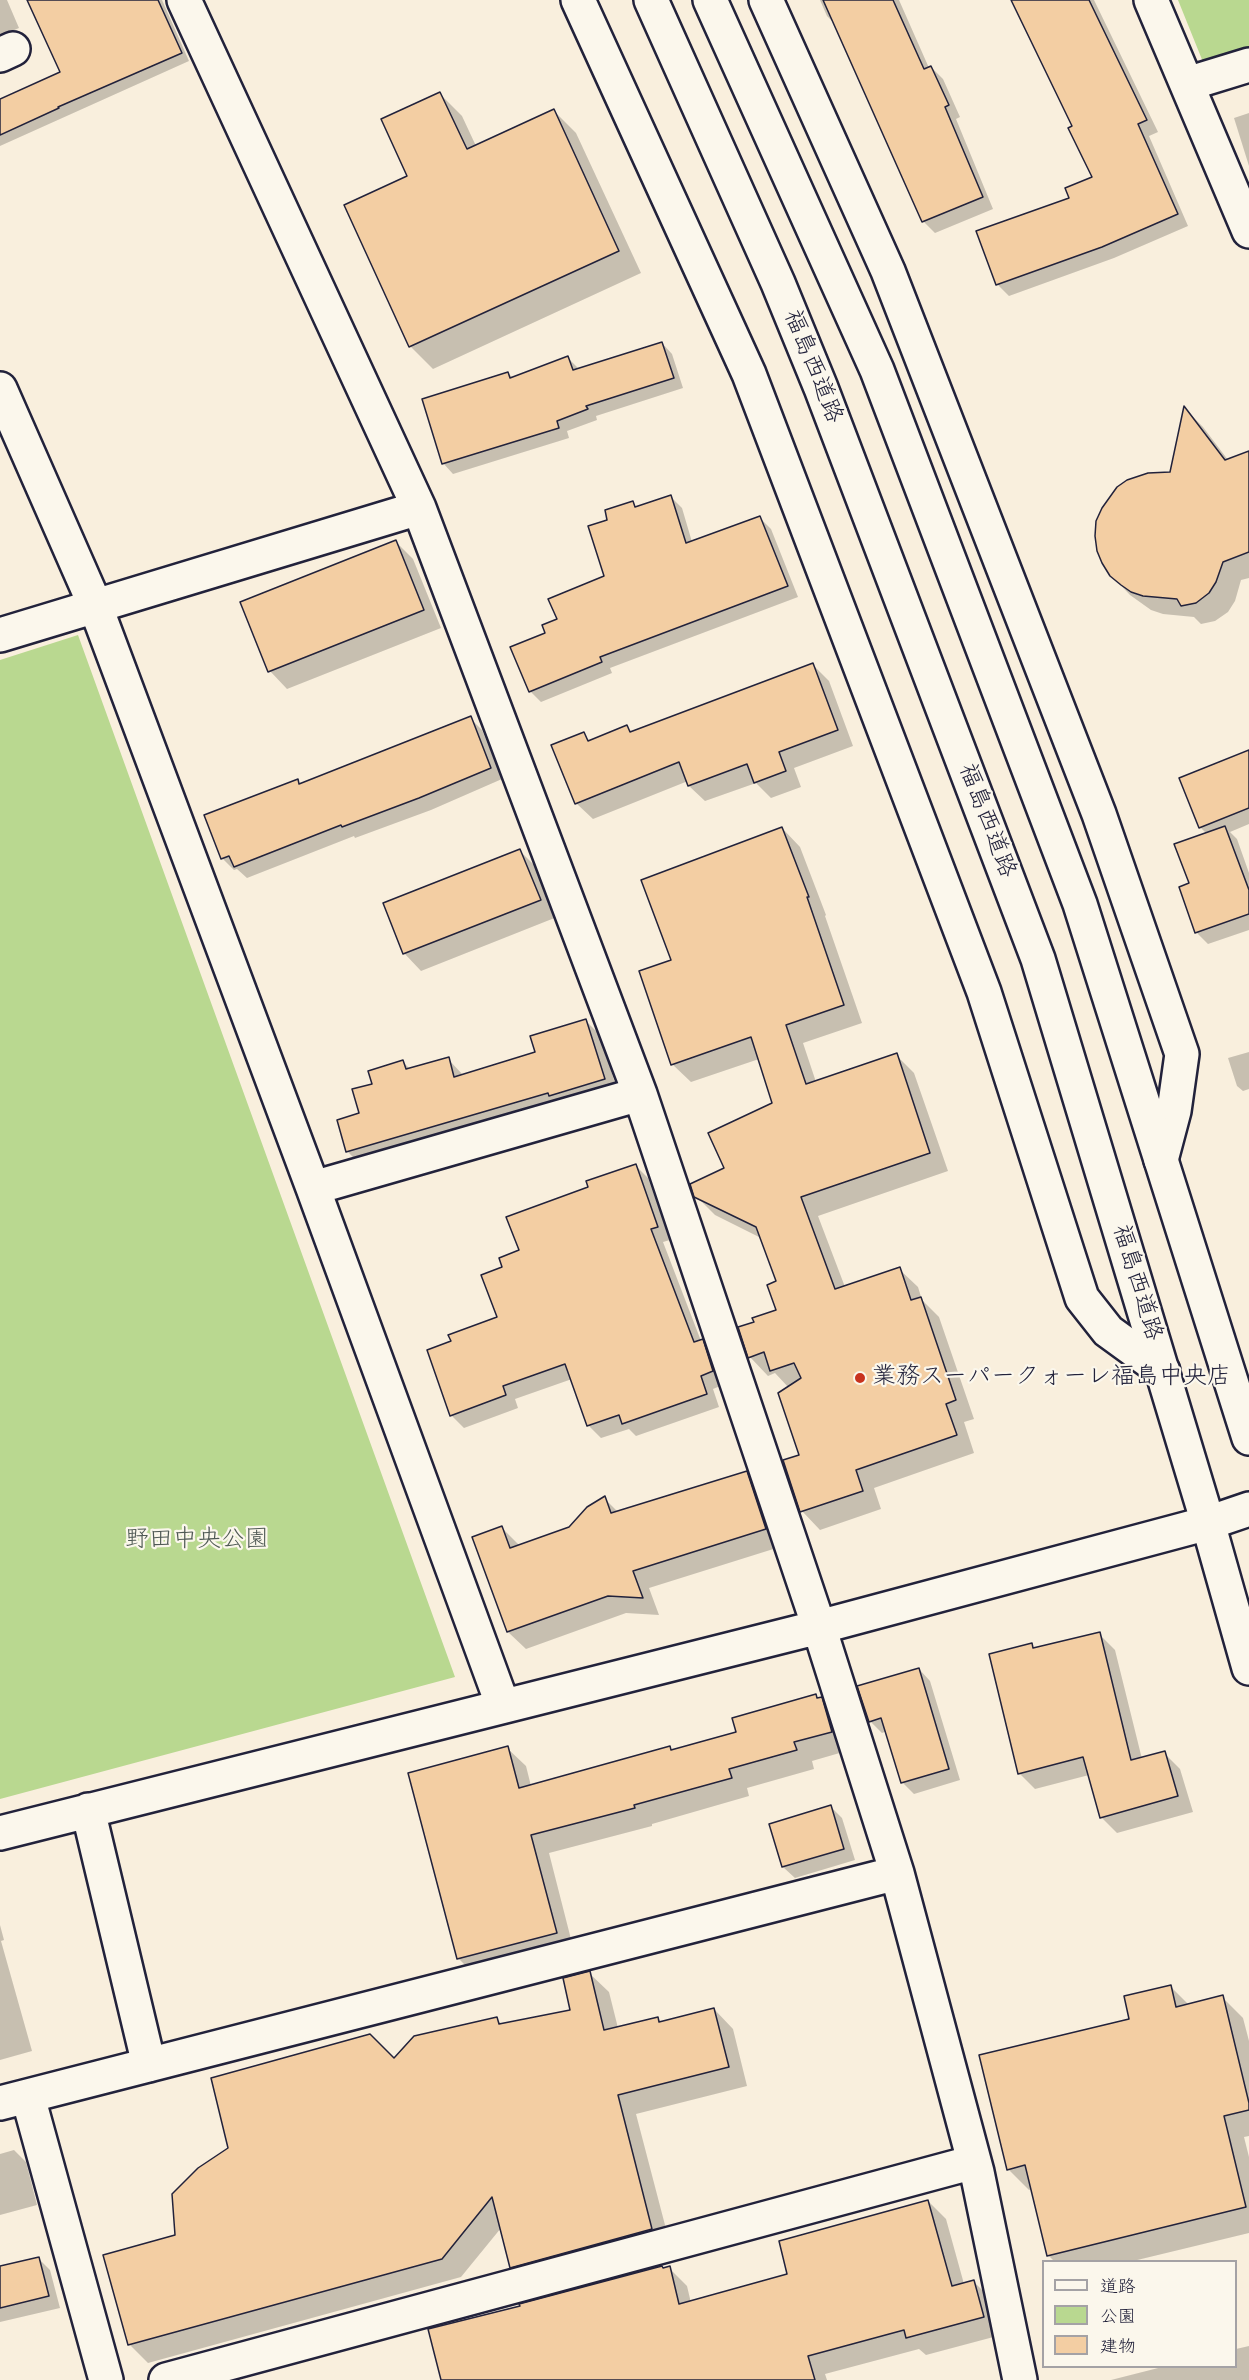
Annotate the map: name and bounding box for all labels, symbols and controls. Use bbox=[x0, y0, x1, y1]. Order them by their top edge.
street label: 福島西道路 bbox=[776, 306, 848, 428]
street label: 福島西道路 bbox=[951, 760, 1021, 882]
street label: 福島西道路 bbox=[1105, 1221, 1167, 1345]
place label: 業務スーパークォーレ福島中央店 bbox=[872, 1364, 1231, 1392]
marker: 業務スーパークォーレ福島中央店 bbox=[853, 1371, 867, 1385]
park label: 野田中央公園 bbox=[125, 1527, 269, 1555]
legend bbox=[1042, 2260, 1237, 2368]
text: 道路 bbox=[1100, 2275, 1136, 2299]
text: 公園 bbox=[1100, 2305, 1136, 2329]
text: 建物 bbox=[1100, 2335, 1136, 2359]

